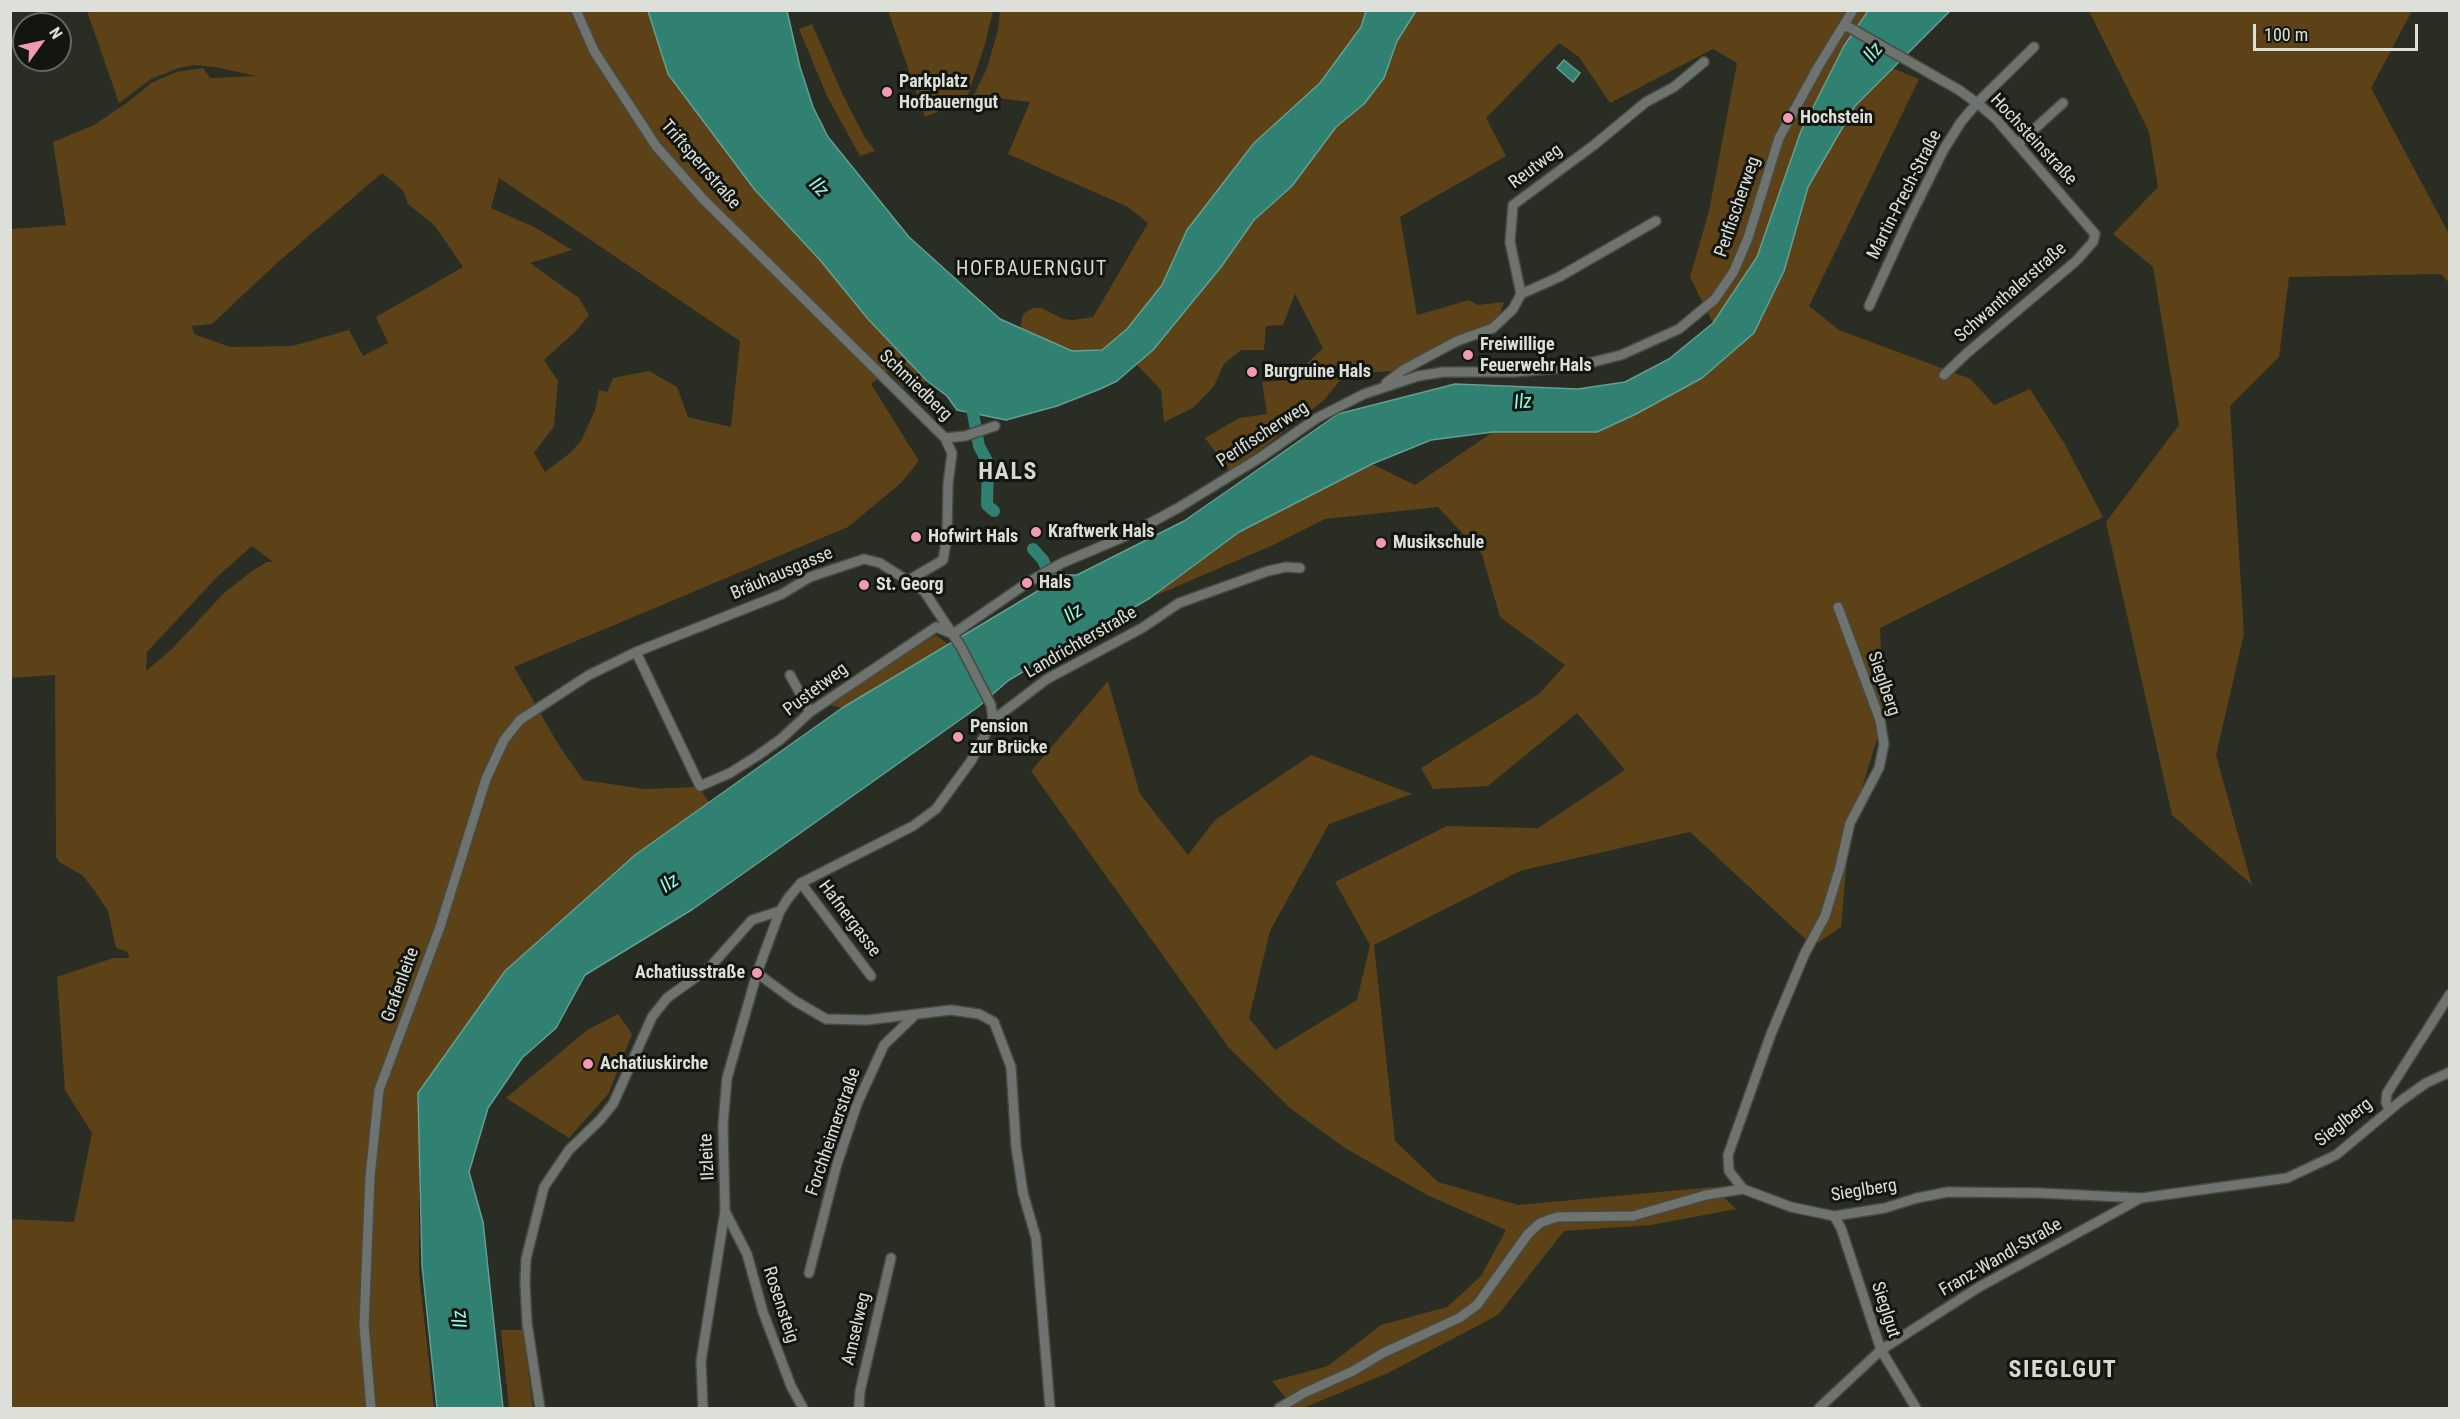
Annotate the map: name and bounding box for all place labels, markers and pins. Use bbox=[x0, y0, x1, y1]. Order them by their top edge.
place label: Parkplatz Hofbauerngut bbox=[899, 71, 998, 113]
marker: Parkplatz Hofbauerngut bbox=[880, 85, 894, 99]
place label: Hochstein bbox=[1800, 107, 1873, 129]
marker: Hochstein bbox=[1781, 111, 1795, 125]
place label: Freiwillige Feuerwehr Hals bbox=[1480, 334, 1592, 376]
marker: Freiwillige Feuerwehr Hals bbox=[1461, 348, 1475, 362]
place label: Burgruine Hals bbox=[1264, 361, 1371, 383]
marker: Burgruine Hals bbox=[1245, 365, 1259, 379]
place label: Kraftwerk Hals bbox=[1048, 521, 1155, 543]
marker: Kraftwerk Hals bbox=[1029, 525, 1043, 539]
place label: Hofwirt Hals bbox=[928, 526, 1018, 548]
marker: Hofwirt Hals bbox=[909, 530, 923, 544]
place label: Musikschule bbox=[1393, 532, 1484, 554]
marker: Musikschule bbox=[1374, 536, 1388, 550]
place label: Hals bbox=[1039, 572, 1071, 594]
place label: St. Georg bbox=[876, 574, 944, 596]
marker: Hals bbox=[1020, 576, 1034, 590]
marker: St. Georg bbox=[857, 578, 871, 592]
place label: Pension zur Brücke bbox=[970, 716, 1047, 758]
marker: Pension zur Brücke bbox=[951, 730, 965, 744]
place label: Achatiusstraße bbox=[635, 962, 745, 984]
marker: Achatiusstraße bbox=[750, 966, 764, 980]
place label: Achatiuskirche bbox=[600, 1053, 708, 1075]
marker: Achatiuskirche bbox=[581, 1057, 595, 1071]

